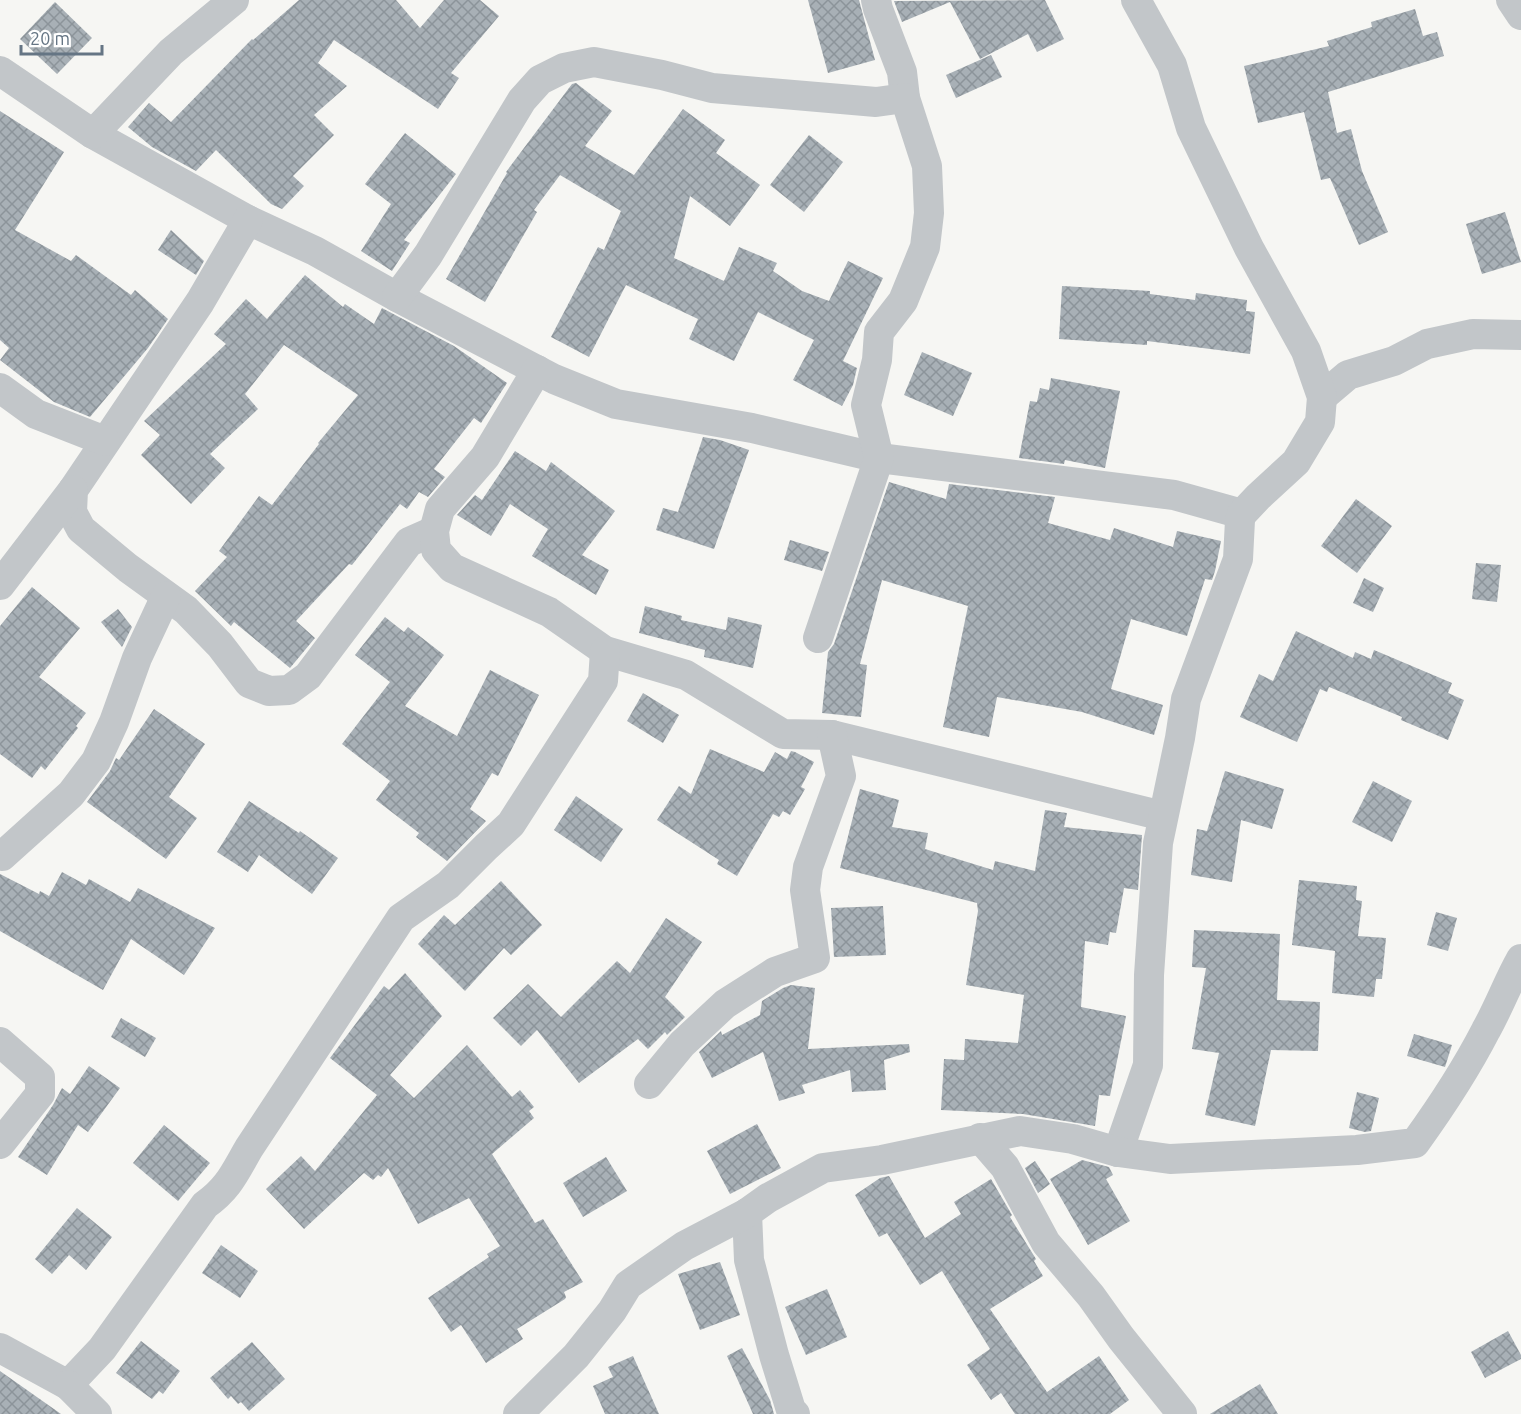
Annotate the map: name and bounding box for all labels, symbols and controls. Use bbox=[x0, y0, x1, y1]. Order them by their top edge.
scale bar bbox=[21, 18, 102, 56]
text: 20 m bbox=[30, 28, 70, 48]

